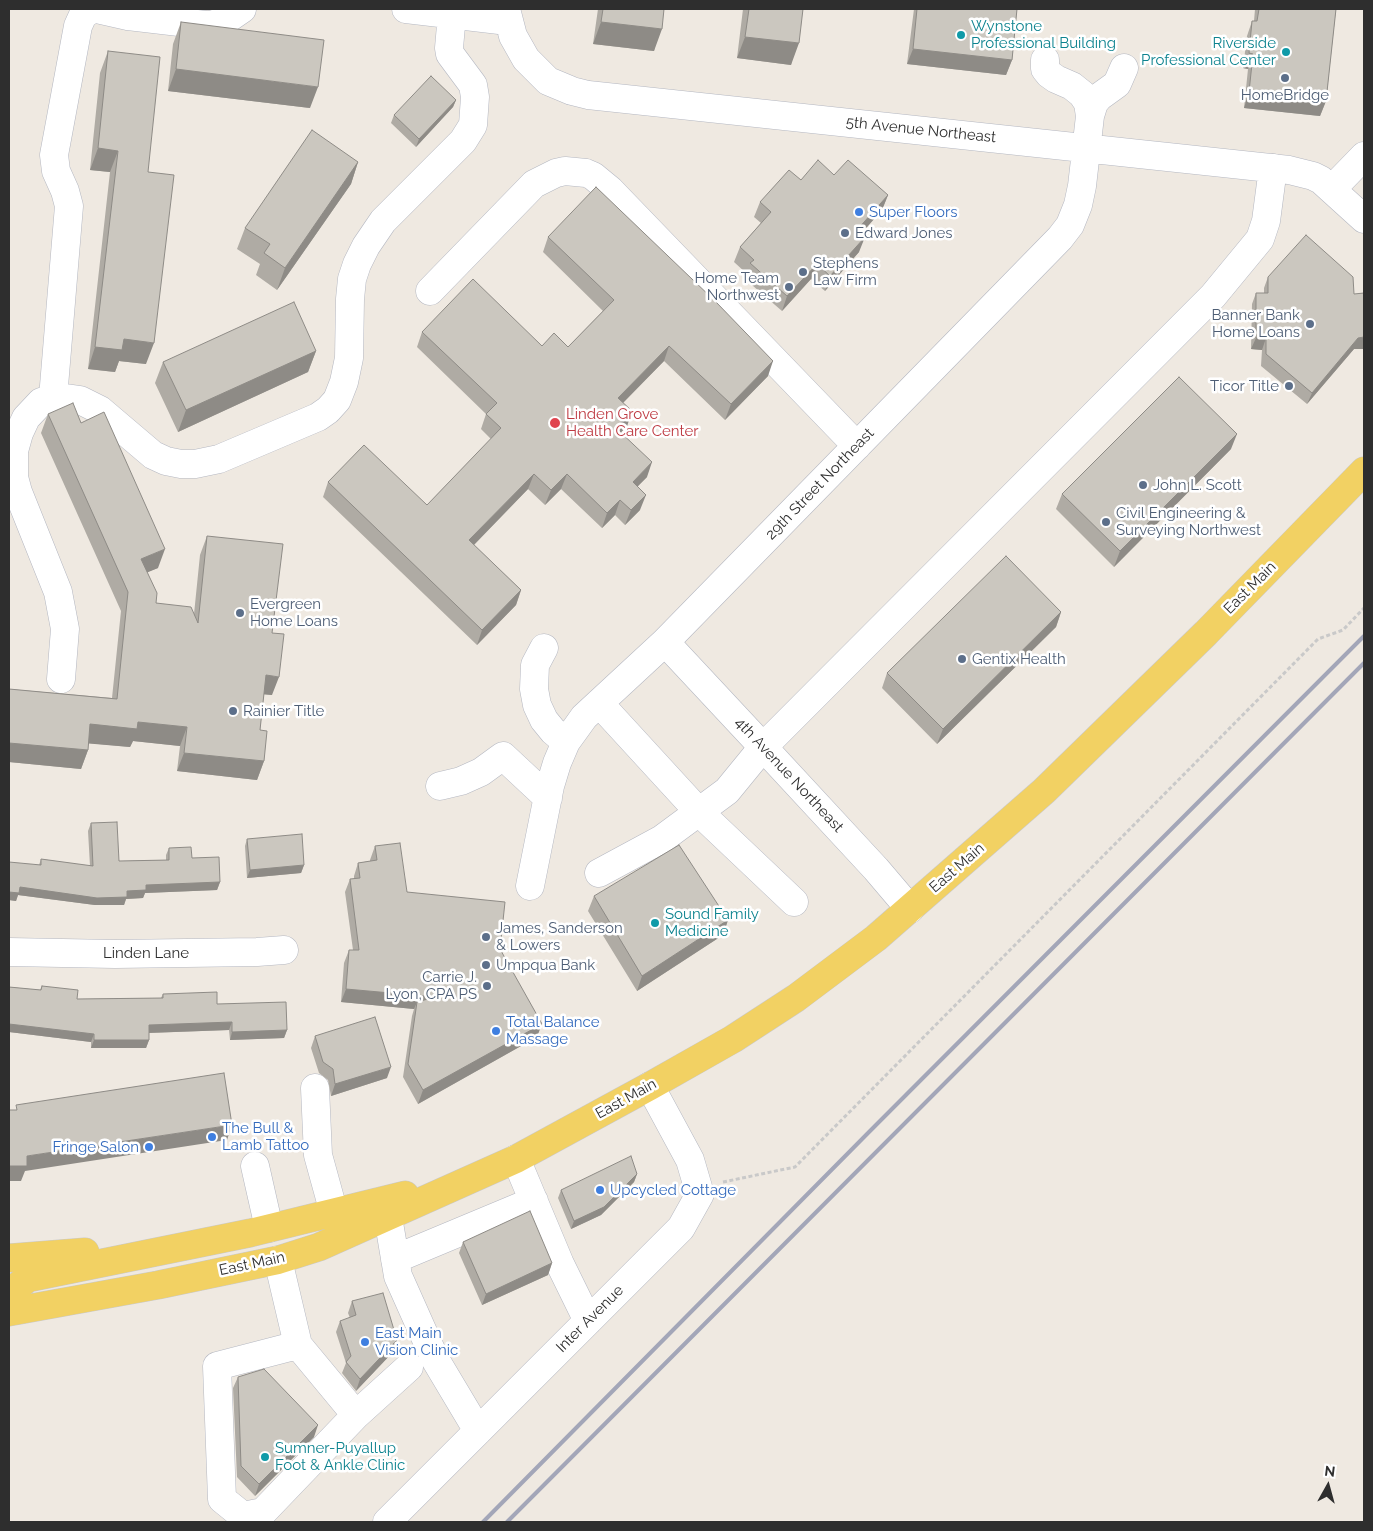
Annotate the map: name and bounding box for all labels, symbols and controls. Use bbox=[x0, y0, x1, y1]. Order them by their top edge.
place label: Wynstone Professional Building bbox=[971, 17, 1116, 52]
marker: Wynstone Professional Building bbox=[955, 29, 967, 41]
place label: Riverside Professional Center bbox=[1141, 34, 1276, 69]
marker: Riverside Professional Center bbox=[1280, 46, 1292, 58]
marker: HomeBridge bbox=[1279, 72, 1291, 84]
place label: HomeBridge bbox=[1241, 86, 1329, 104]
street label: 5th Avenue Northeast bbox=[845, 113, 997, 147]
place label: Super Floors bbox=[869, 203, 957, 221]
marker: Super Floors bbox=[853, 206, 865, 218]
place label: Edward Jones bbox=[855, 224, 952, 242]
marker: Edward Jones bbox=[839, 227, 851, 239]
place label: Stephens Law Firm bbox=[813, 254, 878, 289]
marker: Stephens Law Firm bbox=[797, 266, 809, 278]
place label: Home Team Northwest bbox=[694, 269, 779, 304]
marker: Home Team Northwest bbox=[783, 281, 795, 293]
place label: Banner Bank Home Loans bbox=[1212, 306, 1300, 341]
marker: Banner Bank Home Loans bbox=[1304, 318, 1316, 330]
place label: Ticor Title bbox=[1210, 377, 1279, 395]
marker: Ticor Title bbox=[1283, 380, 1295, 392]
place label: Linden Grove Health Care Center bbox=[566, 405, 698, 440]
marker: Linden Grove Health Care Center bbox=[548, 416, 562, 430]
street label: 29th Street Northeast bbox=[762, 424, 878, 544]
place label: John L. Scott bbox=[1153, 476, 1242, 494]
marker: John L. Scott bbox=[1137, 479, 1149, 491]
place label: Civil Engineering & Surveying Northwest bbox=[1116, 504, 1261, 539]
marker: Civil Engineering & Surveying Northwest bbox=[1100, 516, 1112, 528]
street label: East Main bbox=[1220, 558, 1280, 618]
place label: Evergreen Home Loans bbox=[250, 595, 338, 630]
marker: Evergreen Home Loans bbox=[234, 607, 246, 619]
place label: Gentix Health bbox=[972, 650, 1066, 668]
marker: Gentix Health bbox=[956, 653, 968, 665]
place label: Rainier Title bbox=[243, 702, 324, 720]
marker: Rainier Title bbox=[227, 705, 239, 717]
street label: 4th Avenue Northeast bbox=[731, 714, 847, 836]
street label: East Main bbox=[926, 839, 988, 897]
place label: Sound Family Medicine bbox=[665, 905, 759, 940]
marker: Sound Family Medicine bbox=[649, 917, 661, 929]
place label: James, Sanderson & Lowers bbox=[496, 919, 623, 954]
marker: James, Sanderson & Lowers bbox=[480, 931, 492, 943]
street label: Linden Lane bbox=[103, 944, 189, 962]
place label: Umpqua Bank bbox=[496, 956, 595, 974]
marker: Umpqua Bank bbox=[480, 959, 492, 971]
place label: Carrie J. Lyon, CPA PS bbox=[385, 968, 477, 1003]
marker: Carrie J. Lyon, CPA PS bbox=[481, 980, 493, 992]
place label: Total Balance Massage bbox=[506, 1013, 600, 1048]
marker: Total Balance Massage bbox=[490, 1025, 502, 1037]
street label: East Main bbox=[592, 1075, 660, 1123]
place label: The Bull & Lamb Tattoo bbox=[222, 1119, 309, 1154]
marker: The Bull & Lamb Tattoo bbox=[206, 1131, 218, 1143]
place label: Fringe Salon bbox=[53, 1138, 139, 1156]
marker: Fringe Salon bbox=[143, 1141, 155, 1153]
place label: Upcycled Cottage bbox=[610, 1181, 736, 1199]
marker: Upcycled Cottage bbox=[594, 1184, 606, 1196]
street label: East Main bbox=[218, 1248, 286, 1280]
street label: Inter Avenue bbox=[553, 1282, 627, 1356]
place label: East Main Vision Clinic bbox=[375, 1324, 458, 1359]
marker: East Main Vision Clinic bbox=[359, 1336, 371, 1348]
place label: Sumner-Puyallup Foot & Ankle Clinic bbox=[275, 1439, 405, 1474]
marker: Sumner-Puyallup Foot & Ankle Clinic bbox=[259, 1451, 271, 1463]
north arrow bbox=[1303, 1461, 1353, 1511]
text: N bbox=[1324, 1463, 1336, 1480]

